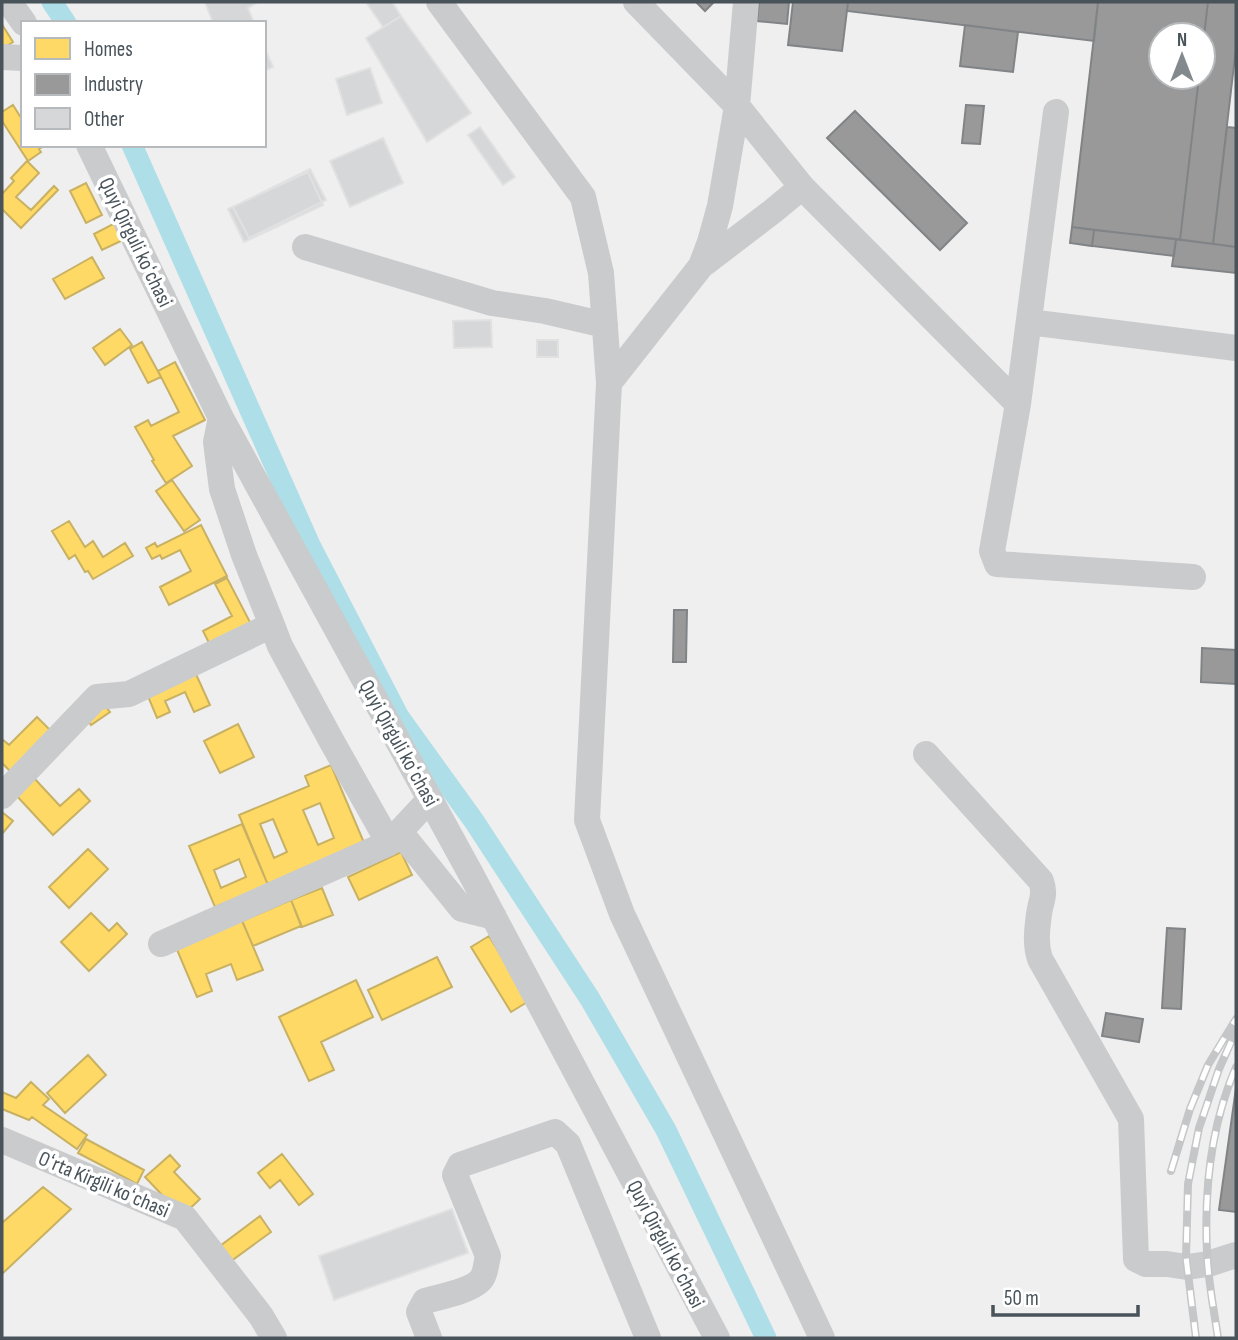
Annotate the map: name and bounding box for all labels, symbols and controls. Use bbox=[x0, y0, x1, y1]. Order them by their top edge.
legend bbox=[21, 21, 266, 147]
north arrow bbox=[1147, 21, 1217, 91]
text: N bbox=[1177, 29, 1187, 52]
text: Homes bbox=[84, 37, 133, 62]
text: Industry bbox=[84, 72, 143, 97]
text: Other bbox=[84, 107, 124, 132]
street label: Quyi Qirguli koʻchasi bbox=[93, 173, 178, 311]
street label: Quyi Qirguli koʻchasi bbox=[353, 676, 444, 811]
street label: Oʻrta Kirgili koʻchasi bbox=[35, 1146, 173, 1223]
street label: Quyi Qirguli koʻchasi bbox=[621, 1176, 710, 1312]
scale bar bbox=[993, 1274, 1138, 1318]
text: 50 m bbox=[1004, 1286, 1039, 1311]

